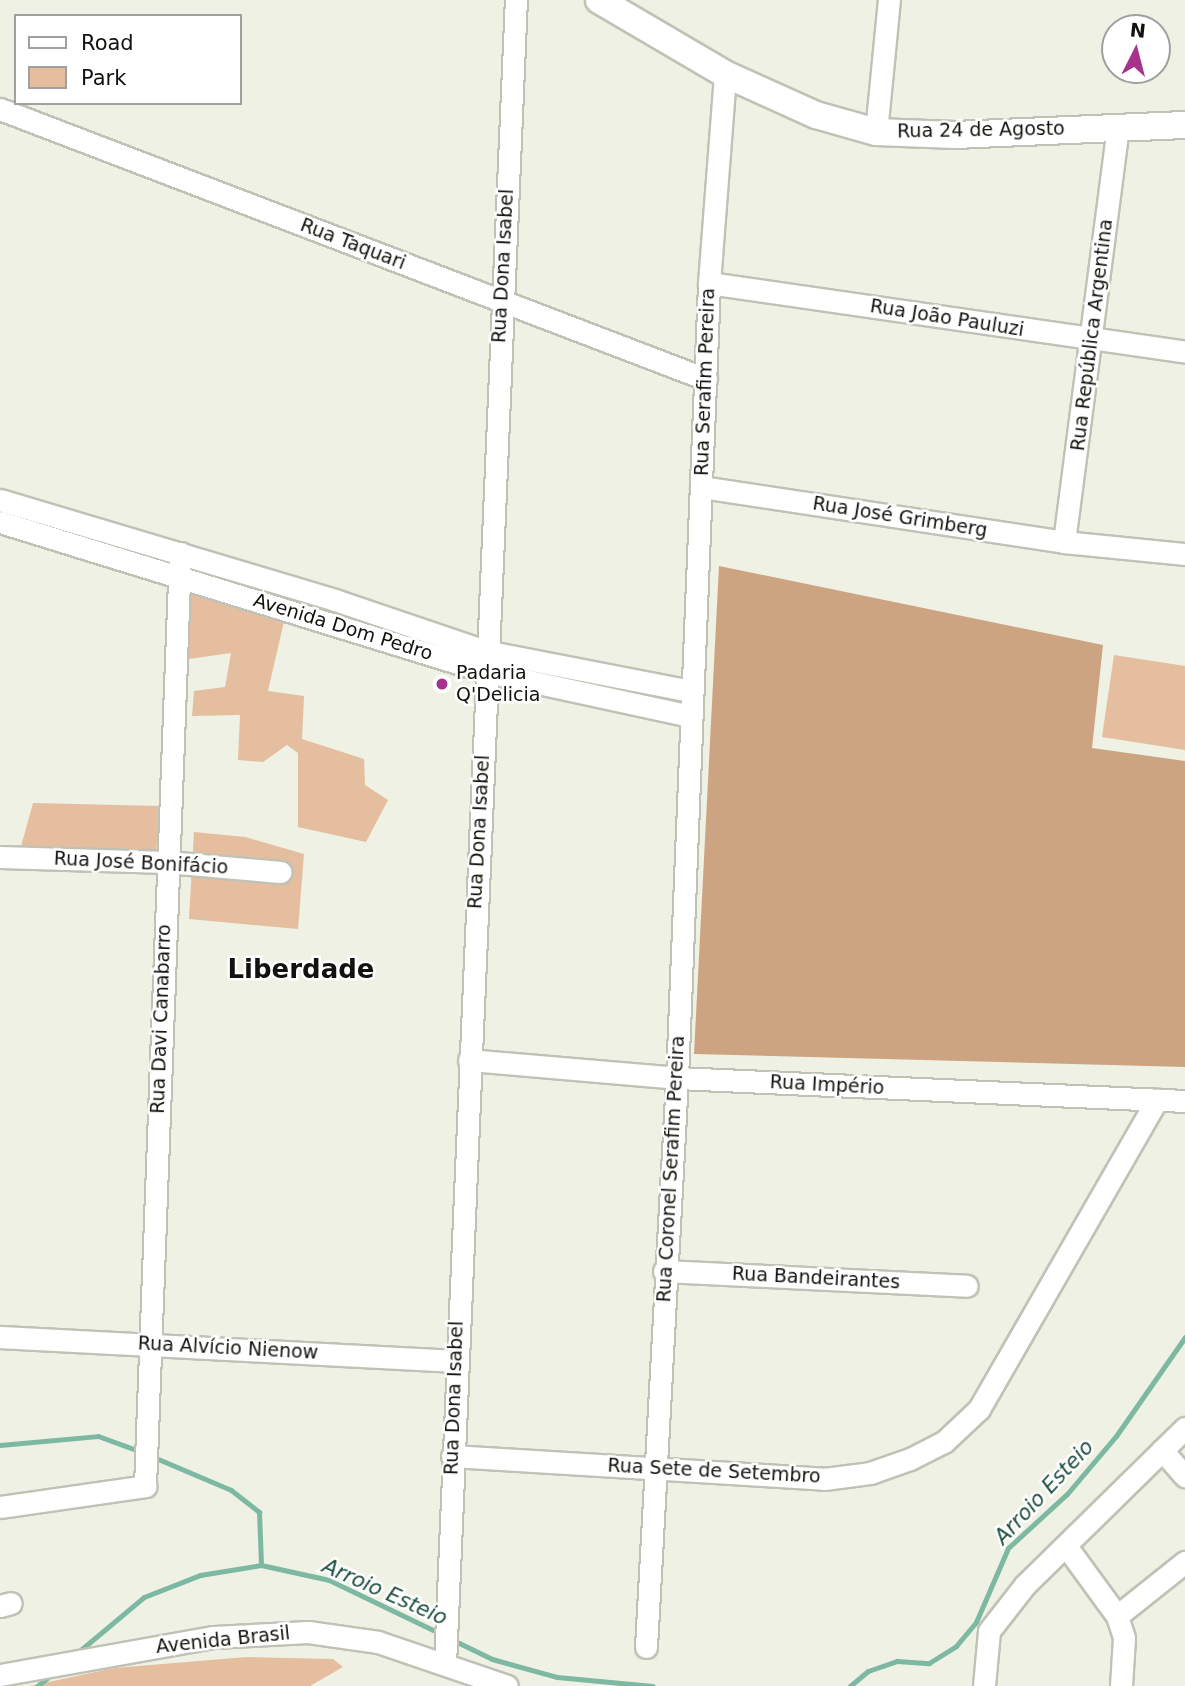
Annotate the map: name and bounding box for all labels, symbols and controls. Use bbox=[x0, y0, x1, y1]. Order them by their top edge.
legend bbox=[14, 14, 242, 105]
north arrow bbox=[1101, 14, 1171, 84]
text: N bbox=[1129, 18, 1147, 42]
text: Road bbox=[81, 31, 134, 55]
text: Park bbox=[81, 66, 126, 90]
street label: Rua 24 de Agosto bbox=[897, 117, 1065, 143]
street label: Rua Dona Isabel bbox=[488, 188, 518, 344]
street label: Rua Taquari bbox=[297, 213, 409, 275]
street label: Rua República Argentina bbox=[1066, 218, 1118, 452]
street label: Rua Serafim Pereira bbox=[690, 288, 720, 476]
street label: Rua João Pauluzi bbox=[868, 295, 1026, 341]
street label: Rua José Grimberg bbox=[811, 492, 989, 542]
street label: Avenida Dom Pedro bbox=[251, 589, 435, 665]
place label: Padaria Q'Delicia bbox=[456, 662, 540, 706]
marker: Padaria Q'Delicia bbox=[434, 676, 450, 692]
street label: Rua Dona Isabel bbox=[464, 754, 494, 910]
street label: Rua José Bonifácio bbox=[53, 847, 229, 879]
street label: Rua Davi Canabarro bbox=[146, 924, 176, 1114]
district label: Liberdade bbox=[228, 954, 374, 986]
street label: Rua Coronel Serafim Pereira bbox=[653, 1035, 689, 1303]
street label: Rua Império bbox=[769, 1071, 885, 1099]
street label: Rua Bandeirantes bbox=[731, 1262, 901, 1294]
street label: Rua Dona Isabel bbox=[440, 1321, 468, 1475]
street label: Rua Alvício Nienow bbox=[137, 1332, 319, 1364]
water label: Arroio Esteio bbox=[989, 1434, 1099, 1550]
street label: Rua Sete de Setembro bbox=[607, 1454, 821, 1488]
water label: Arroio Esteio bbox=[319, 1553, 451, 1631]
street label: Avenida Brasil bbox=[155, 1622, 291, 1658]

